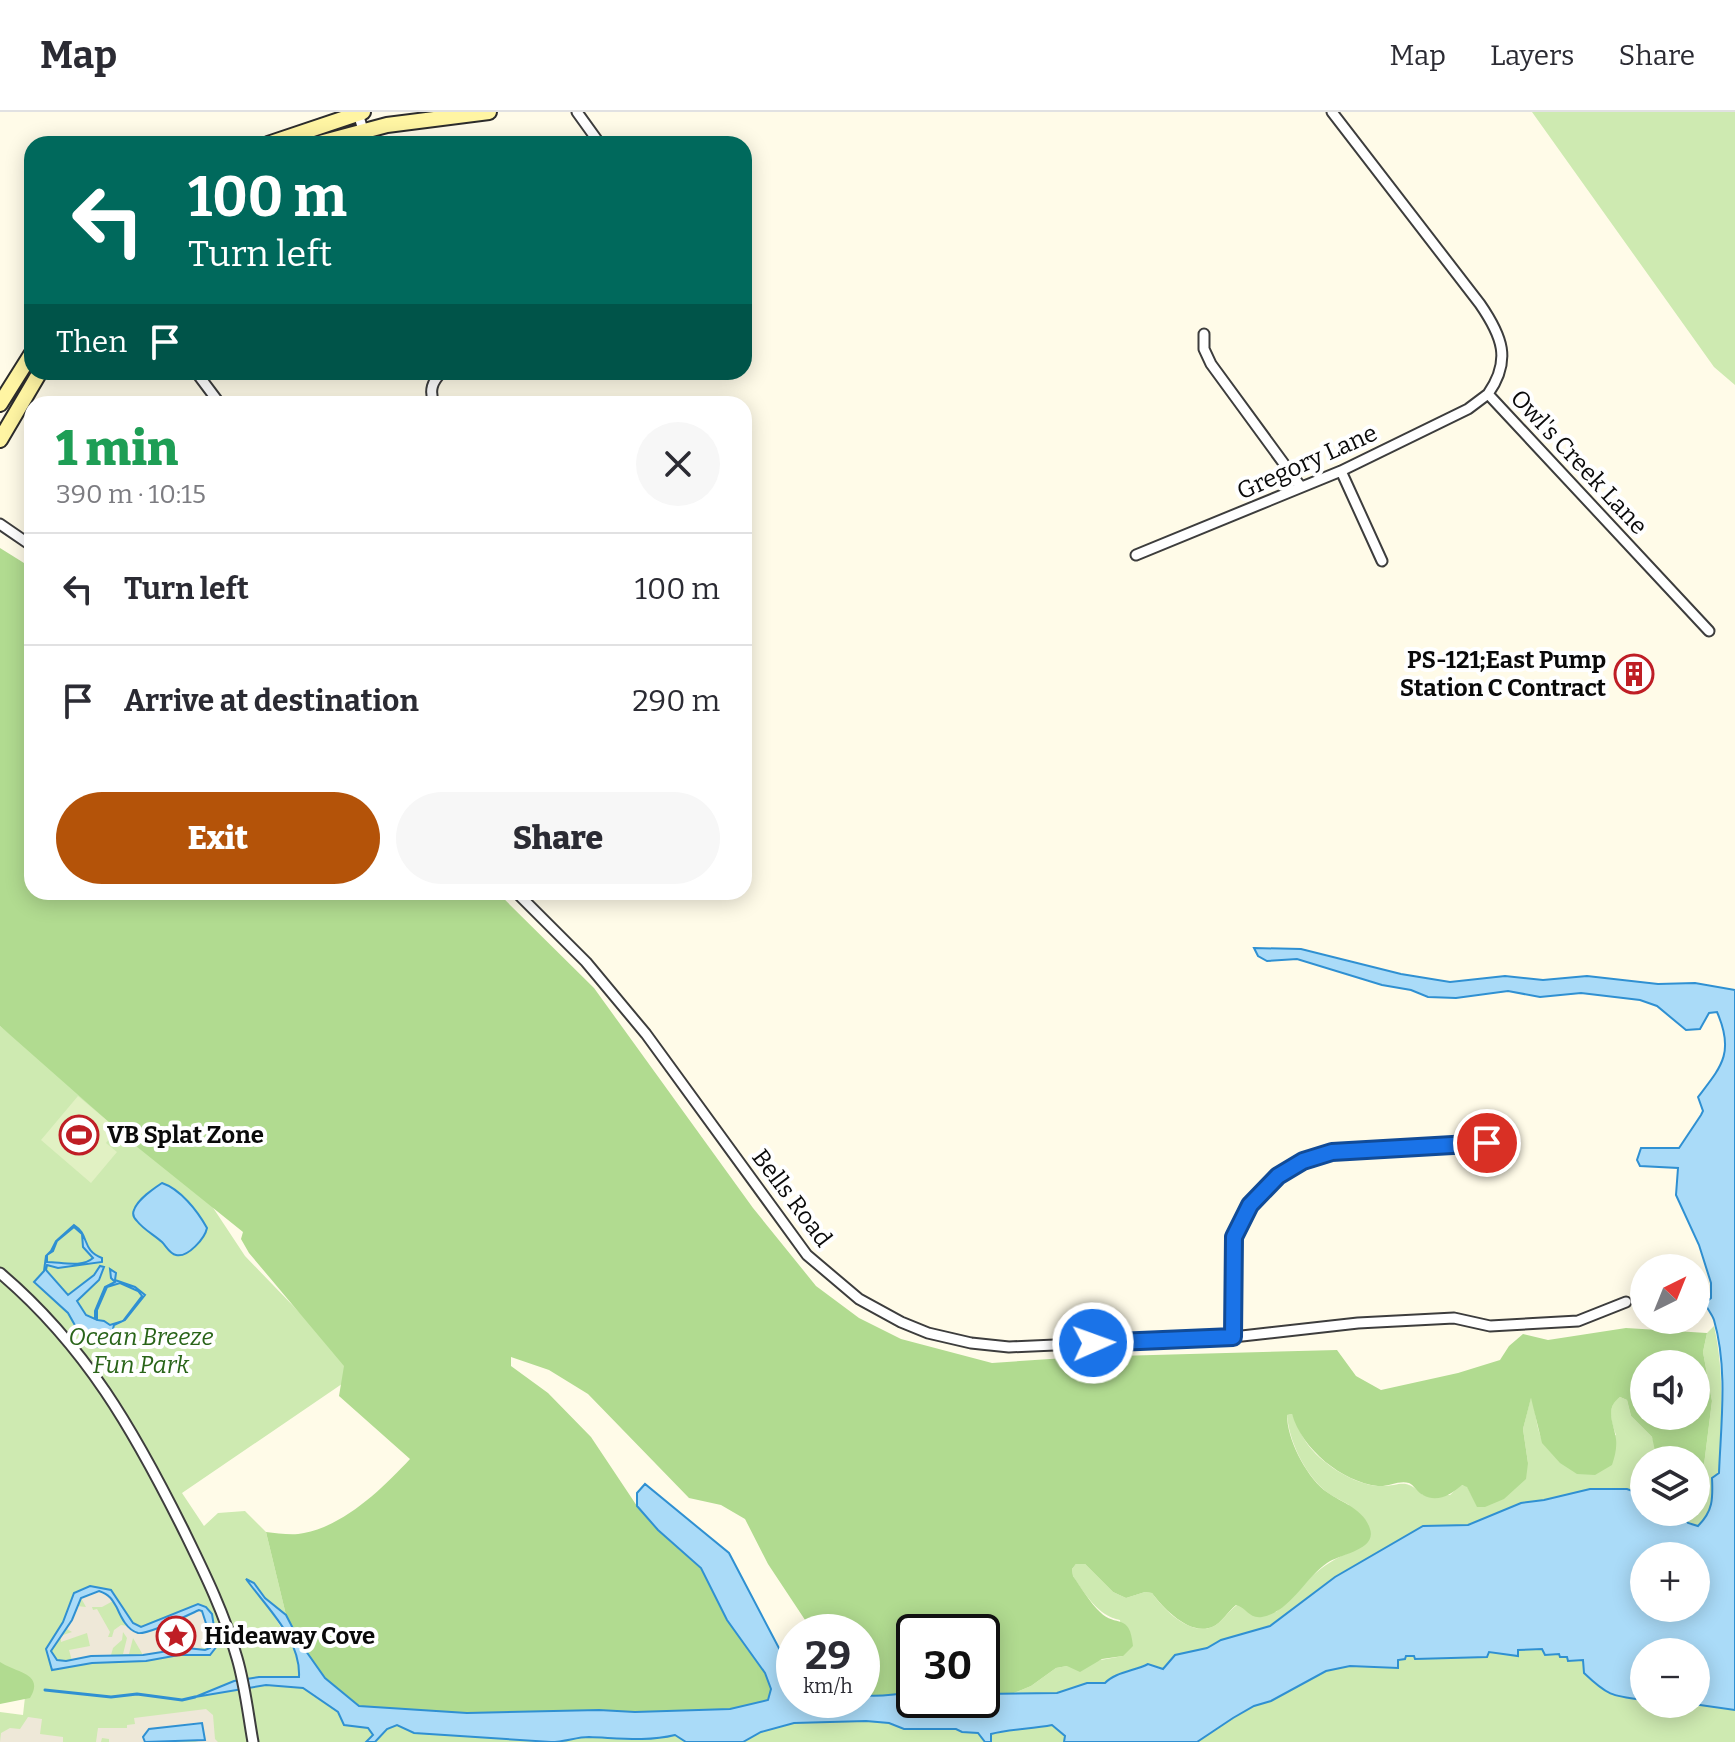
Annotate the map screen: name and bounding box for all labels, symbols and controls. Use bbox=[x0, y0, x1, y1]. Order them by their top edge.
text: Map bbox=[40, 32, 117, 78]
text: Map bbox=[1389, 39, 1446, 72]
text: Layers bbox=[1490, 39, 1574, 72]
text: Share bbox=[1618, 39, 1695, 72]
text: 100 m bbox=[188, 164, 347, 231]
icon: left bbox=[56, 168, 160, 272]
text: Turn left bbox=[188, 232, 332, 276]
icon: arrive bbox=[143, 320, 187, 364]
text: Then bbox=[56, 324, 127, 360]
street label: Owl's Creek Lane bbox=[1505, 384, 1653, 540]
street label: Gregory Lane bbox=[1233, 419, 1381, 505]
text: 1 min bbox=[56, 420, 178, 478]
button: close bbox=[636, 422, 720, 506]
text: 390 m · 10:15 bbox=[56, 479, 206, 510]
icon: left bbox=[56, 567, 100, 611]
text: Turn left bbox=[124, 571, 249, 607]
text: 100 m bbox=[635, 571, 720, 607]
place label: PS-121;East Pump Station C Contract bbox=[1400, 646, 1607, 702]
building icon: PS-121;East Pump Station C Contract bbox=[1613, 653, 1655, 695]
icon: arrive bbox=[56, 679, 100, 723]
text: Arrive at destination bbox=[124, 683, 419, 719]
text: 290 m bbox=[632, 683, 720, 719]
button: Exit bbox=[56, 792, 380, 884]
button: Share bbox=[396, 792, 720, 884]
pin bbox=[1453, 1109, 1521, 1177]
sports icon: VB Splat Zone bbox=[58, 1114, 100, 1156]
place label: VB Splat Zone bbox=[107, 1121, 264, 1149]
icon: arrive bbox=[1465, 1121, 1509, 1165]
street label: Bells Road bbox=[746, 1144, 838, 1252]
north arrow bbox=[1630, 1254, 1710, 1334]
map controls bbox=[1630, 1254, 1710, 1718]
position arrow bbox=[1051, 1301, 1135, 1385]
park label: Ocean Breeze Fun Park bbox=[68, 1323, 214, 1379]
button: sound bbox=[1630, 1350, 1710, 1430]
button: layers bbox=[1630, 1446, 1710, 1526]
button: + bbox=[1630, 1542, 1710, 1622]
speed limit sign: 30 bbox=[896, 1614, 1000, 1718]
place icon: Hideaway Cove bbox=[155, 1615, 197, 1657]
place label: Hideaway Cove bbox=[204, 1622, 375, 1650]
text: 29 bbox=[805, 1632, 851, 1680]
button: − bbox=[1630, 1638, 1710, 1718]
text: km/h bbox=[803, 1674, 853, 1698]

